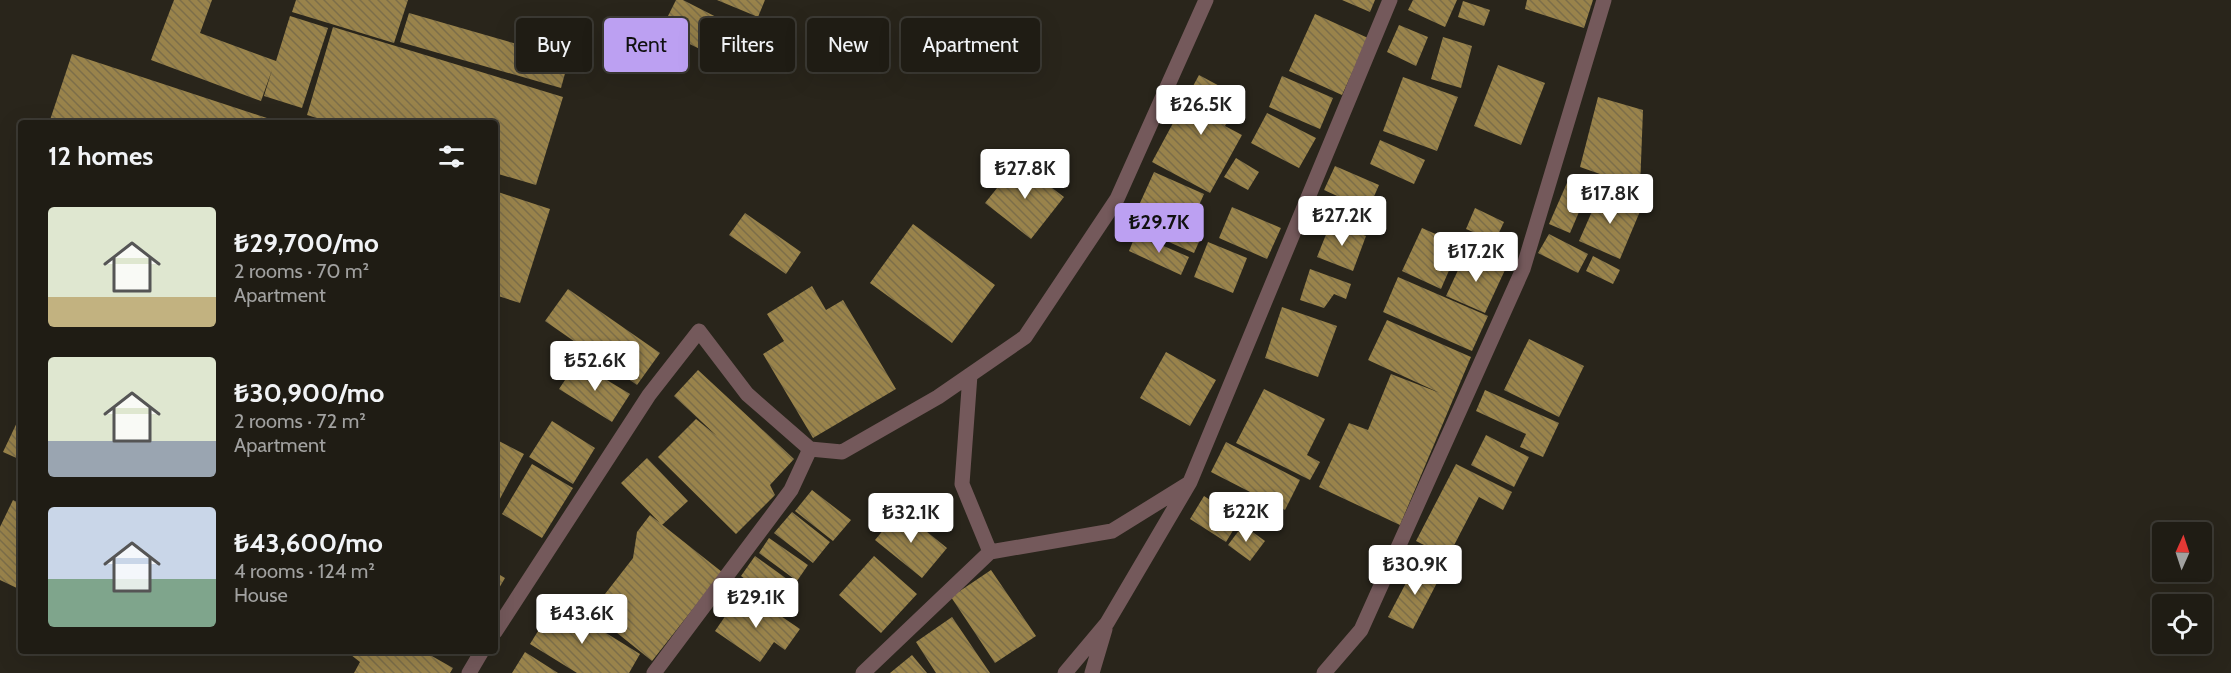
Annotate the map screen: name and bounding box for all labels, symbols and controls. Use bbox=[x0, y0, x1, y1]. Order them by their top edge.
chip: Buy bbox=[516, 18, 592, 72]
chip: Rent bbox=[604, 18, 688, 72]
chip: Filters bbox=[700, 18, 795, 72]
chip: New bbox=[807, 18, 889, 72]
chip: Apartment bbox=[901, 18, 1040, 72]
pin: ₺26.5K bbox=[1152, 85, 1250, 136]
text: ₺26.5K bbox=[1170, 92, 1232, 116]
text: 12 homes bbox=[48, 140, 153, 172]
icon: filters bbox=[435, 140, 468, 173]
pin: ₺27.8K bbox=[976, 149, 1074, 200]
text: ₺27.8K bbox=[994, 156, 1056, 180]
pin: ₺17.8K bbox=[1561, 174, 1659, 225]
text: ₺17.8K bbox=[1581, 181, 1639, 205]
pin: ₺27.2K bbox=[1293, 196, 1391, 247]
pin: ₺29.7K bbox=[1110, 203, 1208, 254]
text: ₺27.2K bbox=[1312, 203, 1372, 227]
text: ₺29.7K bbox=[1129, 210, 1189, 234]
text: ₺29,700/mo bbox=[234, 227, 379, 259]
icon: home bbox=[96, 231, 168, 303]
pin: ₺17.2K bbox=[1427, 232, 1525, 283]
text: ₺17.2K bbox=[1448, 239, 1504, 263]
text: 2 rooms · 70 m² bbox=[234, 259, 369, 283]
text: Apartment bbox=[234, 283, 326, 307]
pin: ₺52.6K bbox=[546, 341, 644, 392]
text: ₺52.6K bbox=[564, 348, 626, 372]
text: ₺30,900/mo bbox=[234, 377, 384, 409]
icon: home bbox=[96, 381, 168, 453]
text: 2 rooms · 72 m² bbox=[234, 409, 366, 433]
text: Apartment bbox=[234, 433, 326, 457]
pin: ₺22K bbox=[1210, 492, 1282, 543]
pin: ₺32.1K bbox=[862, 493, 960, 544]
text: ₺22K bbox=[1223, 499, 1269, 523]
text: ₺32.1K bbox=[882, 500, 940, 524]
north arrow bbox=[2152, 522, 2212, 582]
map controls bbox=[2152, 522, 2212, 654]
text: ₺43,600/mo bbox=[234, 527, 383, 559]
icon: home bbox=[96, 531, 168, 603]
pin: ₺30.9K bbox=[1366, 545, 1464, 596]
text: ₺30.9K bbox=[1383, 552, 1447, 576]
text: 4 rooms · 124 m² bbox=[234, 559, 375, 583]
pin: ₺29.1K bbox=[707, 578, 805, 629]
text: House bbox=[234, 583, 288, 607]
text: ₺29.1K bbox=[727, 585, 785, 609]
pin: ₺43.6K bbox=[533, 594, 631, 645]
button: locate bbox=[2152, 594, 2212, 654]
text: ₺43.6K bbox=[550, 601, 614, 625]

